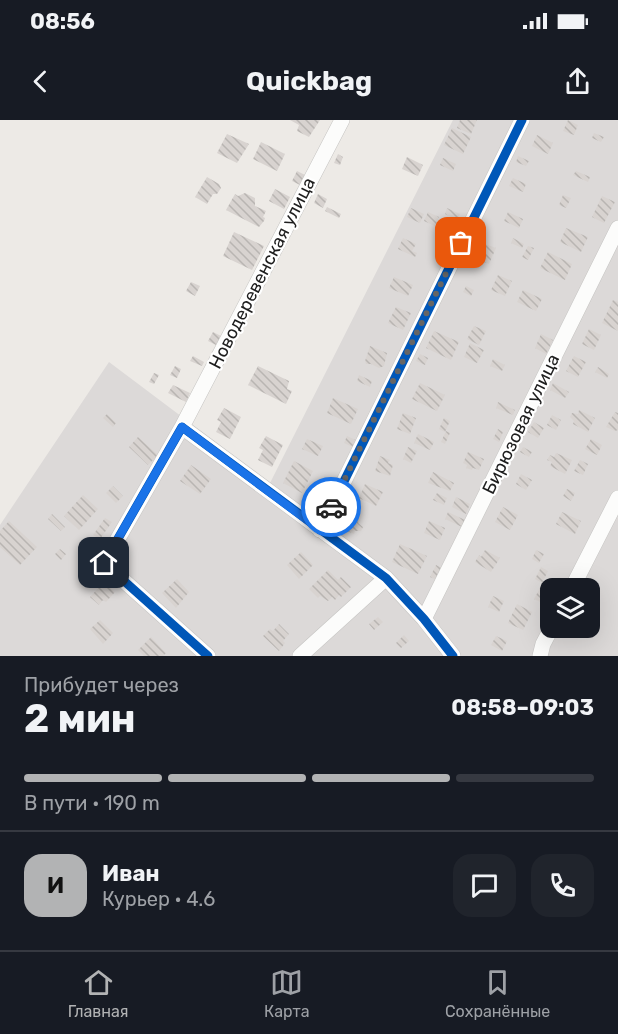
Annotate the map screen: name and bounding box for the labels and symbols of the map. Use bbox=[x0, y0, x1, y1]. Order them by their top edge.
street label: Новодеревенская улица bbox=[204, 174, 320, 372]
pin bbox=[435, 217, 486, 268]
street label: Бирюзовая улица bbox=[478, 350, 564, 498]
courier bbox=[301, 477, 361, 537]
pin bbox=[78, 537, 129, 588]

